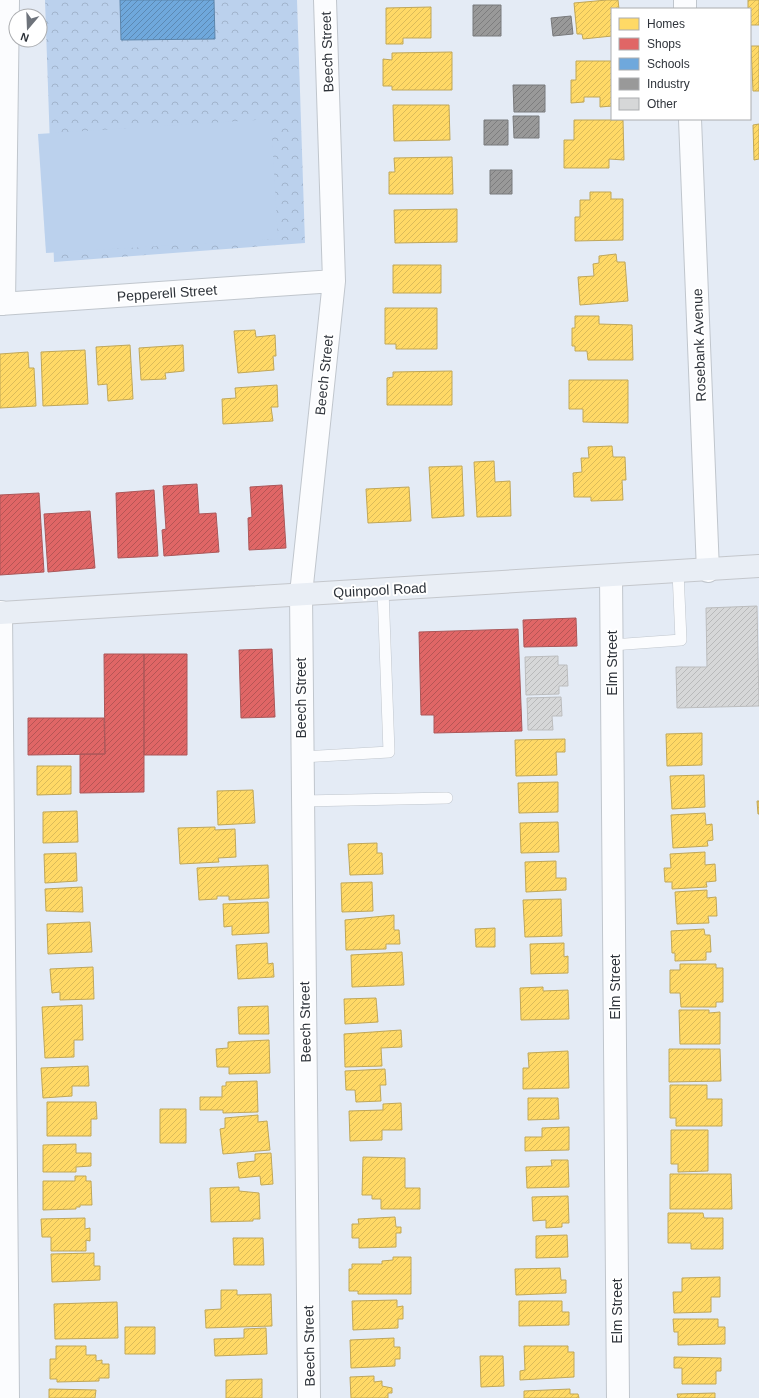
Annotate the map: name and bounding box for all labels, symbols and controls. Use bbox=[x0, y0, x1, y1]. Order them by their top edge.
north arrow bbox=[8, 8, 48, 48]
legend bbox=[611, 8, 751, 120]
street label: Beech Street bbox=[318, 11, 336, 93]
text: Homes bbox=[647, 17, 685, 31]
text: N bbox=[19, 30, 30, 44]
text: Shops bbox=[647, 37, 681, 51]
text: Schools bbox=[647, 57, 690, 71]
text: Industry bbox=[647, 77, 690, 91]
text: Other bbox=[647, 97, 677, 111]
street label: Pepperell Street bbox=[116, 282, 218, 304]
street label: Rosebank Avenue bbox=[689, 288, 709, 402]
street label: Beech Street bbox=[312, 334, 336, 416]
street label: Quinpool Road bbox=[333, 580, 427, 600]
street label: Elm Street bbox=[604, 630, 620, 696]
street label: Beech Street bbox=[293, 657, 309, 738]
street label: Elm Street bbox=[607, 954, 623, 1020]
street label: Beech Street bbox=[296, 981, 314, 1063]
street label: Elm Street bbox=[609, 1278, 625, 1344]
street label: Beech Street bbox=[300, 1305, 318, 1387]

